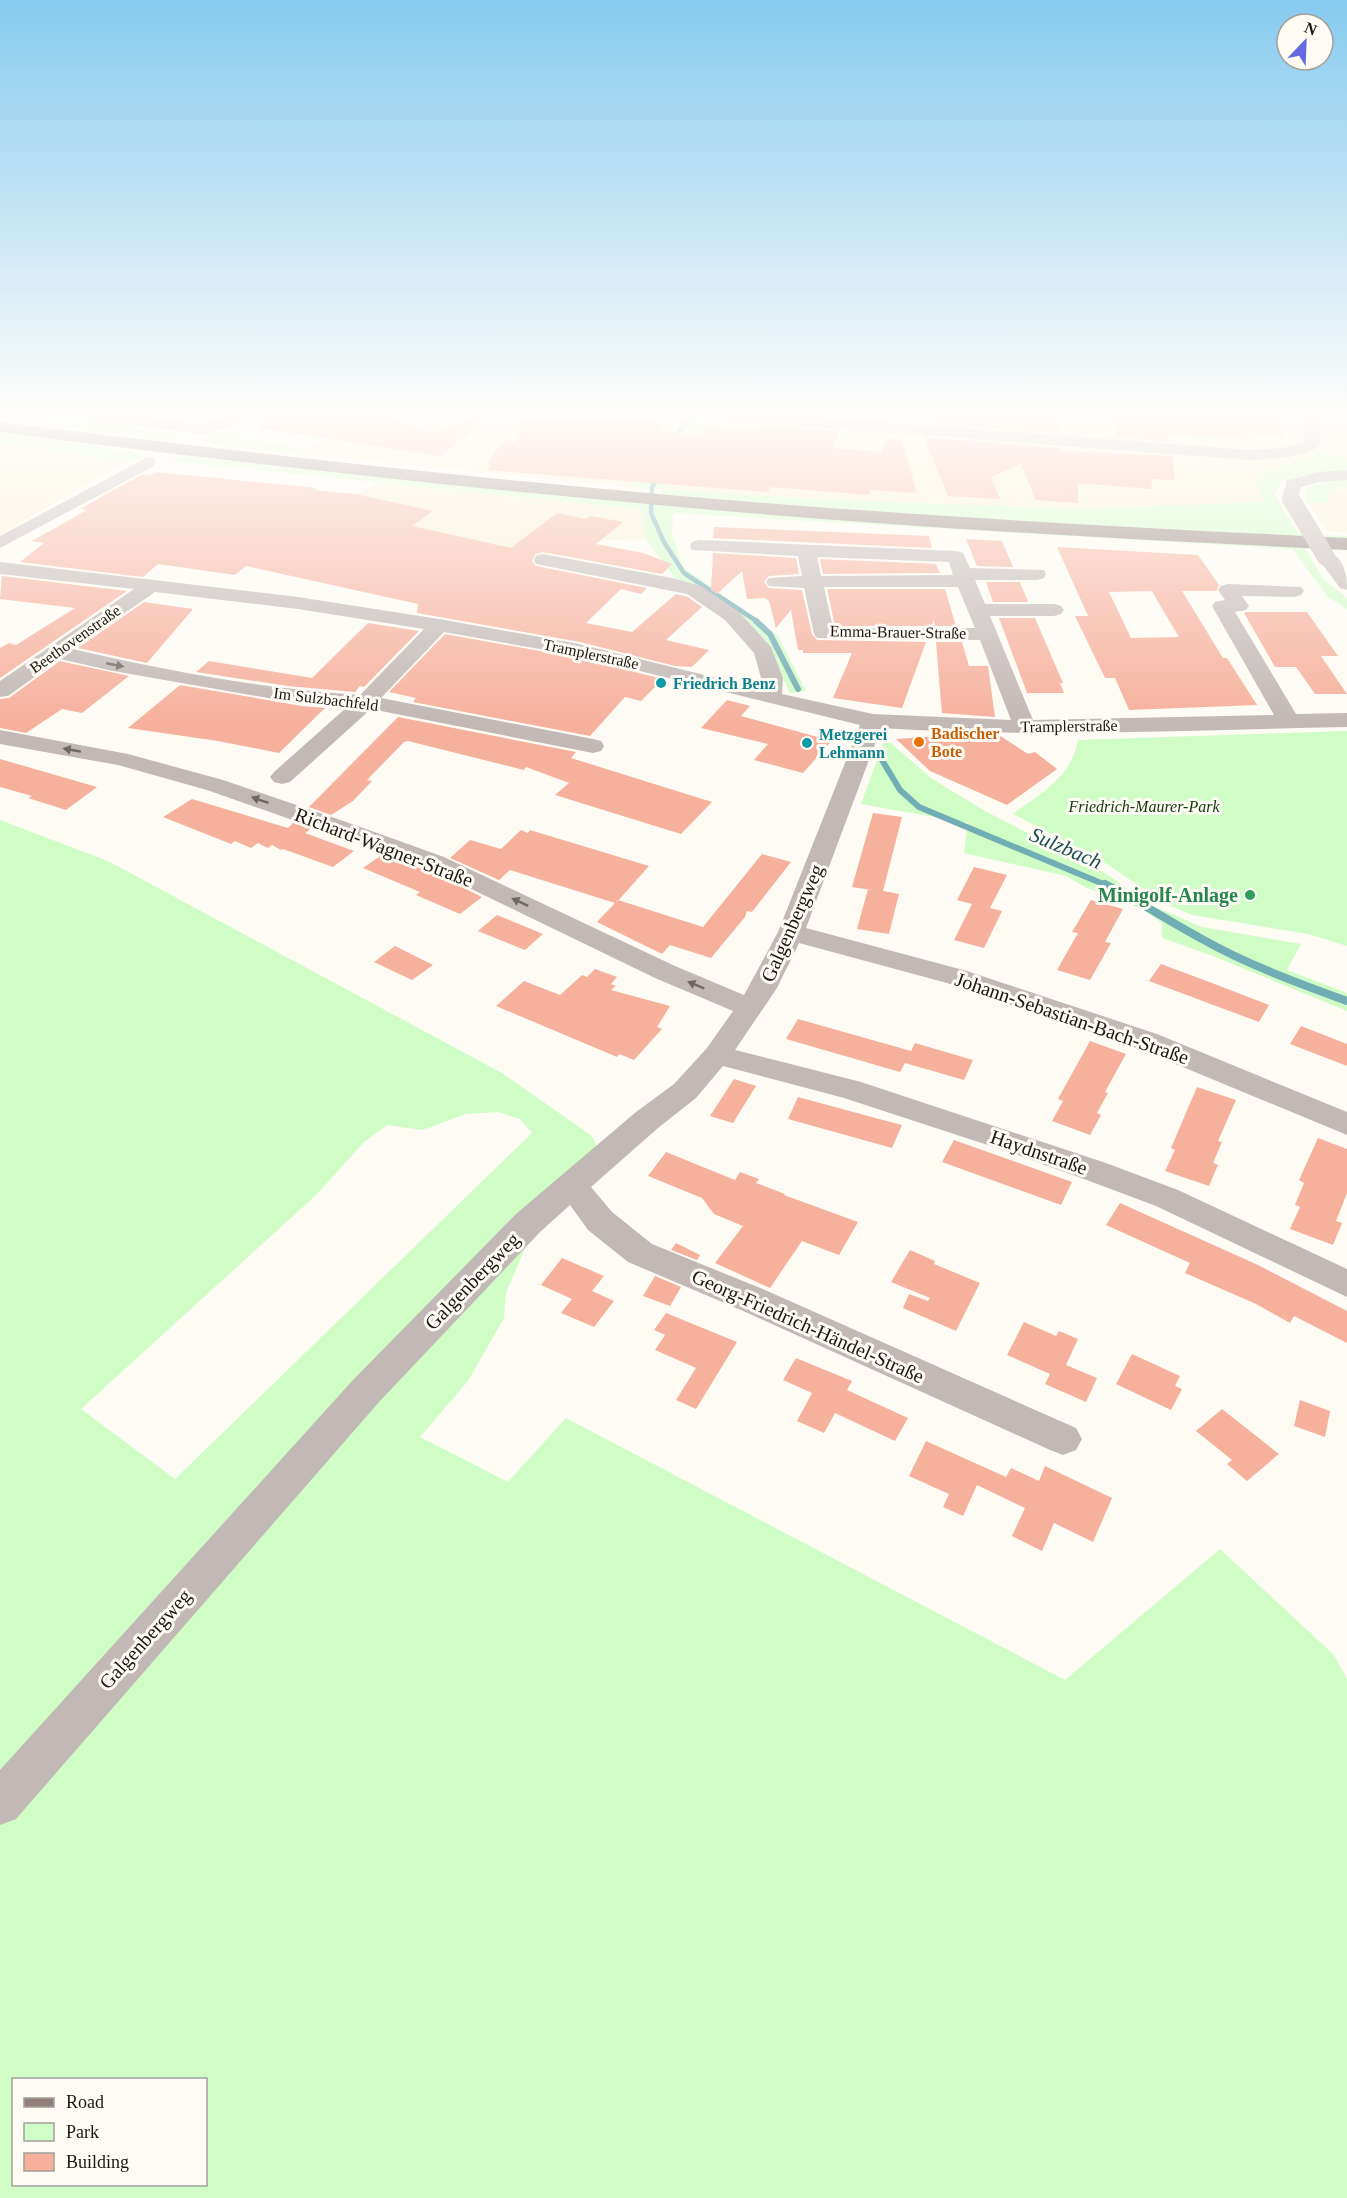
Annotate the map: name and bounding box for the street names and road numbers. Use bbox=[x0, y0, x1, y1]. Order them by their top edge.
street label: Beethovenstraße bbox=[26, 601, 124, 677]
street label: Emma-Brauer-Straße bbox=[830, 622, 966, 642]
street label: Tramplerstraße bbox=[542, 636, 640, 673]
street label: Im Sulzbachfeld bbox=[273, 684, 379, 714]
street label: Tramplerstraße bbox=[1020, 717, 1118, 736]
street label: Richard-Wagner-Straße bbox=[291, 803, 476, 892]
street label: Galgenbergweg bbox=[756, 861, 829, 986]
street label: Johann-Sebastian-Bach-Straße bbox=[952, 968, 1192, 1068]
street label: Haydnstraße bbox=[987, 1125, 1090, 1180]
street label: Galgenbergweg bbox=[420, 1228, 524, 1335]
street label: Georg-Friedrich-Händel-Straße bbox=[688, 1265, 928, 1388]
street label: Galgenbergweg bbox=[95, 1585, 196, 1694]

